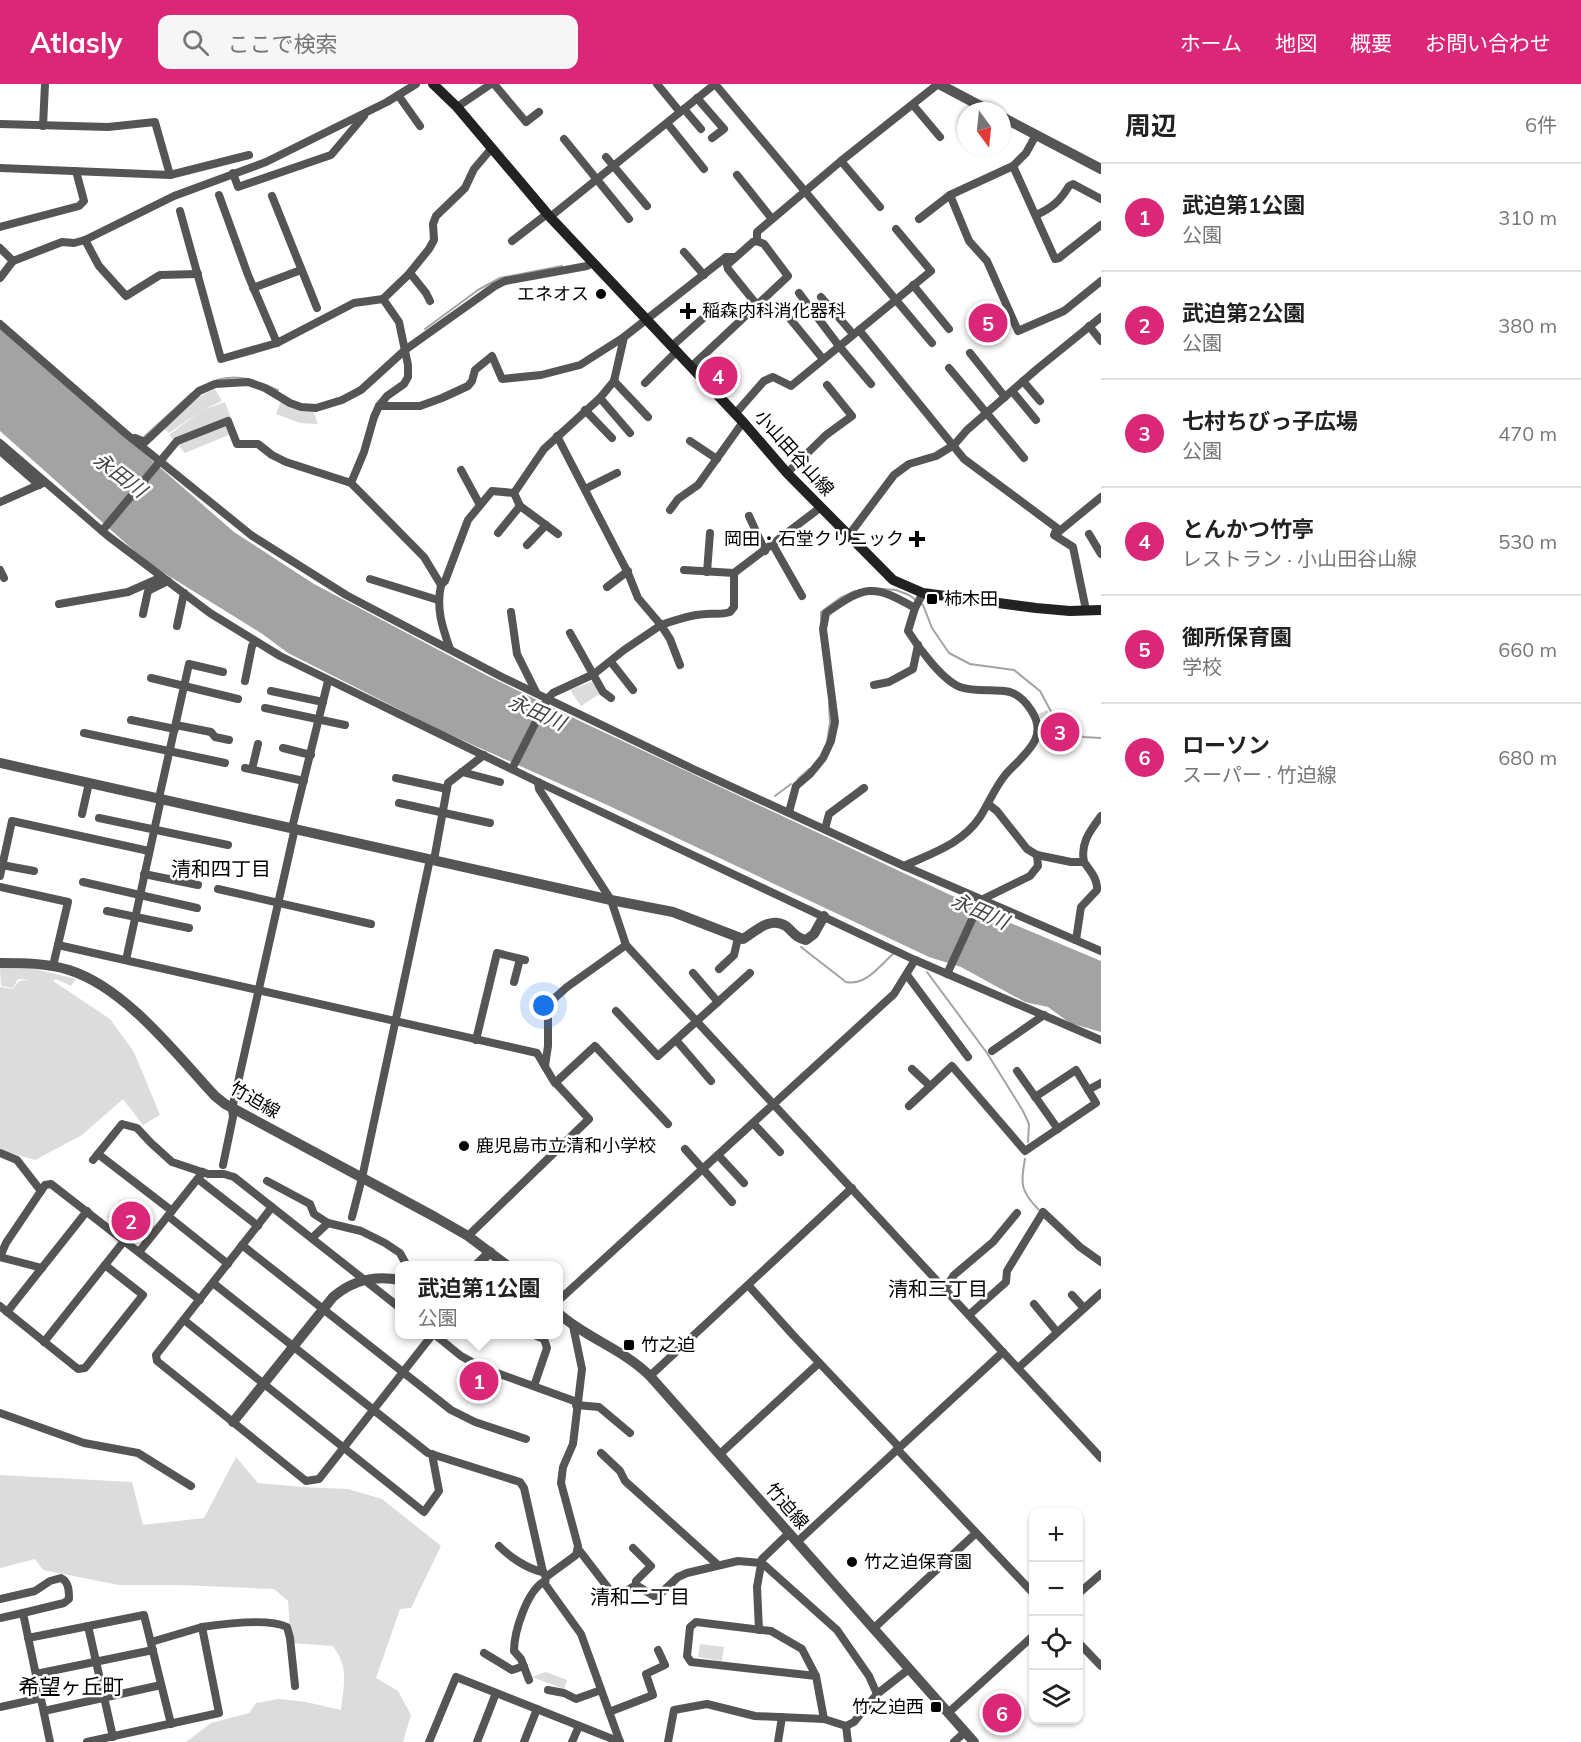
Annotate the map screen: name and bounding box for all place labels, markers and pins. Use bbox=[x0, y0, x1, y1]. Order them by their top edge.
place label: エネオス bbox=[517, 282, 589, 305]
marker: エネオス bbox=[594, 287, 608, 301]
place label: 稲森内科消化器科 bbox=[702, 299, 846, 322]
pin: 5 bbox=[968, 300, 1008, 346]
marker: 稲森内科消化器科 bbox=[679, 302, 697, 320]
pin: 4 bbox=[698, 354, 738, 398]
place label: 岡田・石堂クリニック bbox=[724, 527, 904, 550]
marker: 岡田・石堂クリニック bbox=[908, 530, 926, 548]
place label: 柿木田 bbox=[944, 587, 998, 610]
marker: 柿木田 bbox=[925, 592, 939, 606]
pin: 3 bbox=[1040, 710, 1080, 754]
place label: 鹿児島市立清和小学校 bbox=[476, 1134, 656, 1157]
marker: 鹿児島市立清和小学校 bbox=[457, 1139, 471, 1153]
pin: 2 bbox=[112, 1198, 150, 1244]
place label: 竹之迫 bbox=[641, 1333, 695, 1356]
marker: 竹之迫 bbox=[622, 1338, 636, 1352]
pin: 1 bbox=[460, 1358, 498, 1404]
place label: 竹之迫保育園 bbox=[864, 1550, 972, 1573]
marker: 竹之迫保育園 bbox=[845, 1555, 859, 1569]
pin: 6 bbox=[982, 1690, 1022, 1736]
place label: 竹之迫西 bbox=[852, 1695, 924, 1718]
marker: 竹之迫西 bbox=[929, 1700, 943, 1714]

